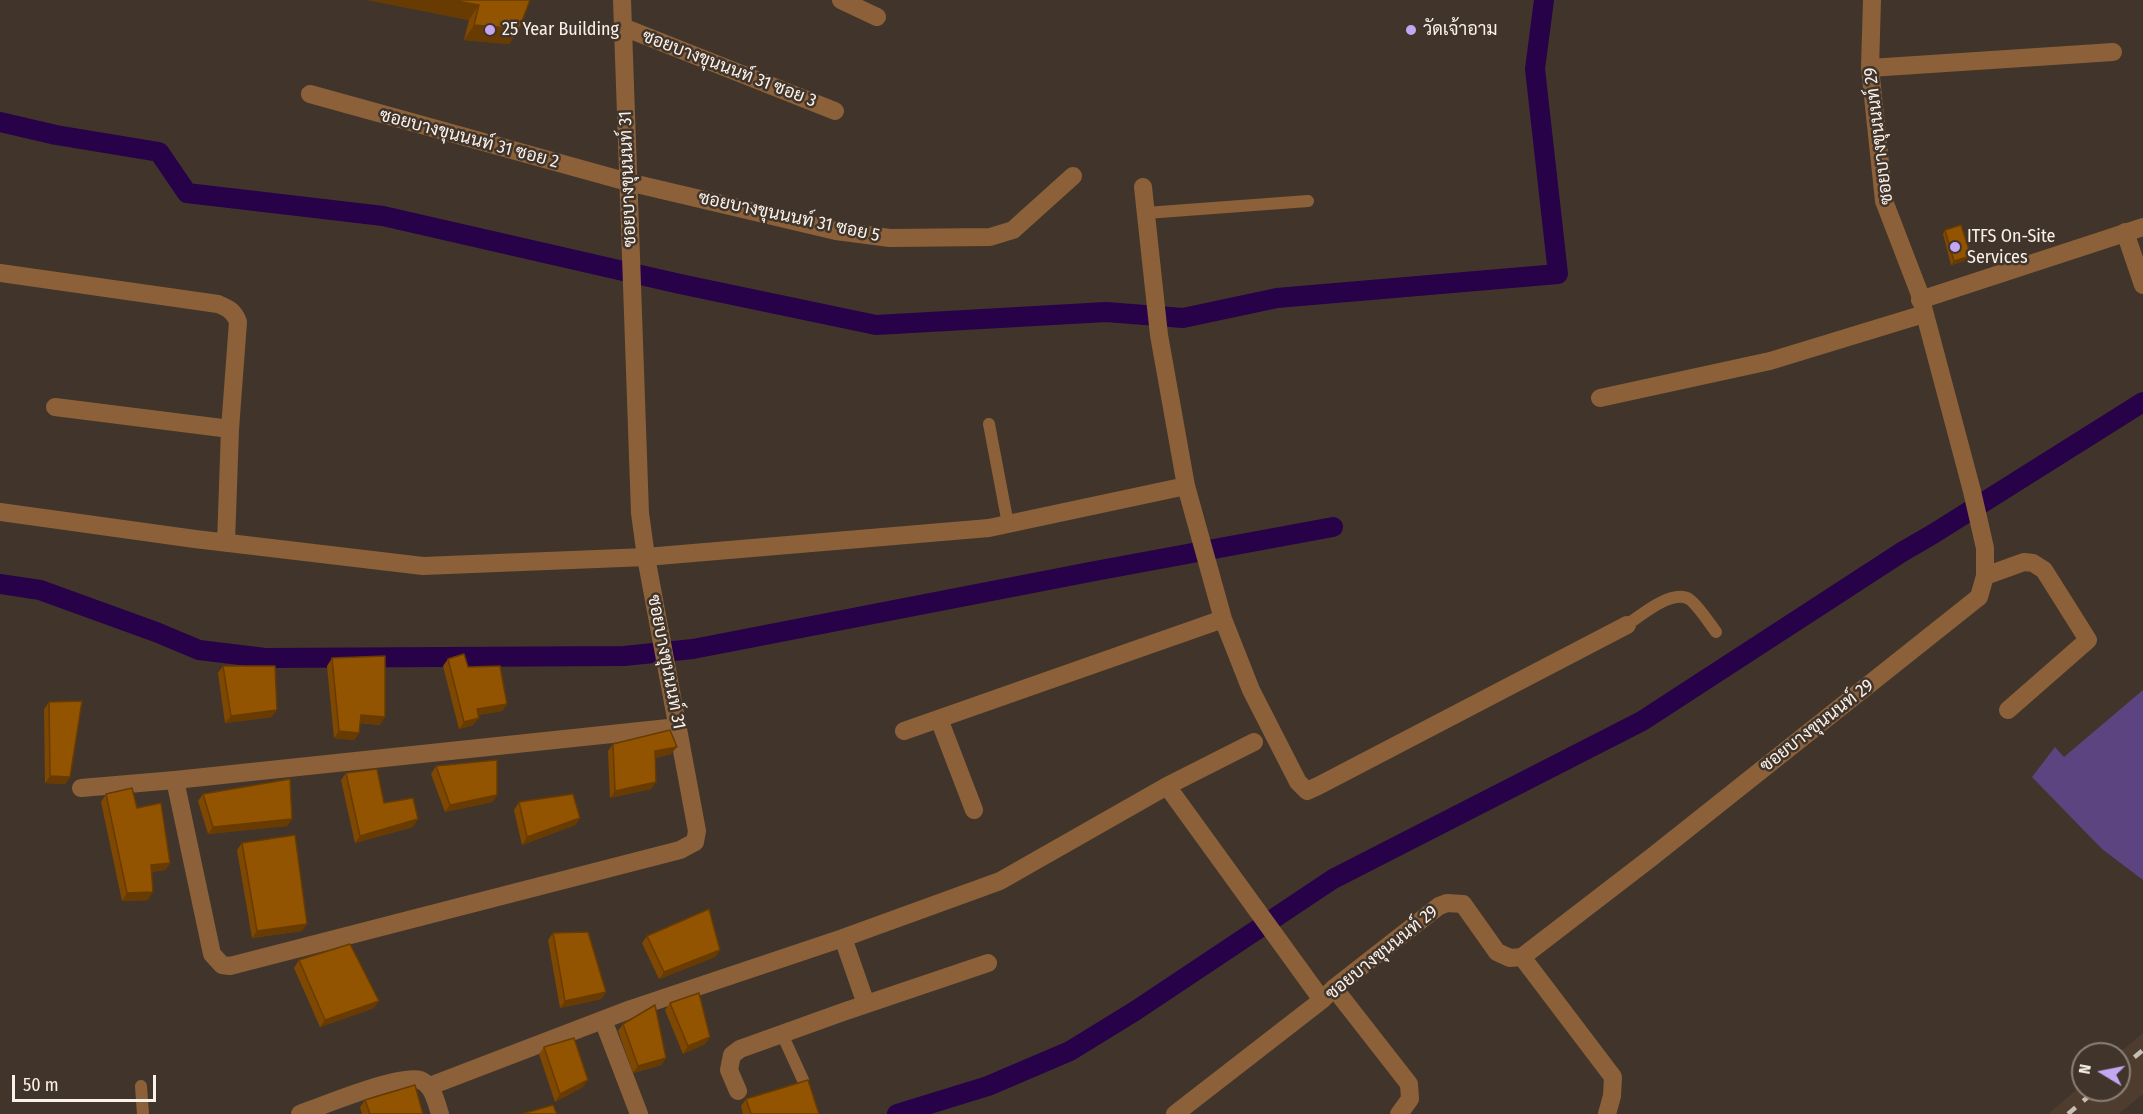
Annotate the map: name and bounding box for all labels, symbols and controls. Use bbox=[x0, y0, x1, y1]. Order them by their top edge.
place label: 25 Year Building bbox=[502, 19, 619, 41]
place label: วัดเจ้าอาม bbox=[1423, 19, 1498, 41]
marker: 25 Year Building bbox=[483, 23, 497, 37]
marker: วัดเจ้าอาม bbox=[1404, 23, 1418, 37]
street label: ซอยบางขุนนนท์ 31 ซอย 3 bbox=[639, 26, 819, 112]
street label: ซอยบางขุนนนท์ 29 bbox=[1860, 66, 1898, 206]
street label: ซอยบางขุนนนท์ 31 ซอย 2 bbox=[377, 105, 561, 173]
street label: ซอยบางขุนนนท์ 31 bbox=[615, 111, 641, 247]
street label: ซอยบางขุนนนท์ 31 ซอย 5 bbox=[696, 187, 882, 247]
place label: ITFS On-Site Services bbox=[1967, 226, 2055, 268]
marker: ITFS On-Site Services bbox=[1948, 240, 1962, 254]
street label: ซอยบางขุนนนท์ 31 bbox=[642, 593, 690, 731]
street label: ซอยบางขุนนนท์ 29 bbox=[1756, 675, 1878, 777]
street label: ซอยบางขุนนนท์ 29 bbox=[1322, 901, 1442, 1005]
north arrow bbox=[2071, 1042, 2131, 1102]
scale bar bbox=[15, 1063, 159, 1101]
text: N bbox=[2075, 1063, 2095, 1076]
text: 50 m bbox=[23, 1074, 59, 1096]

